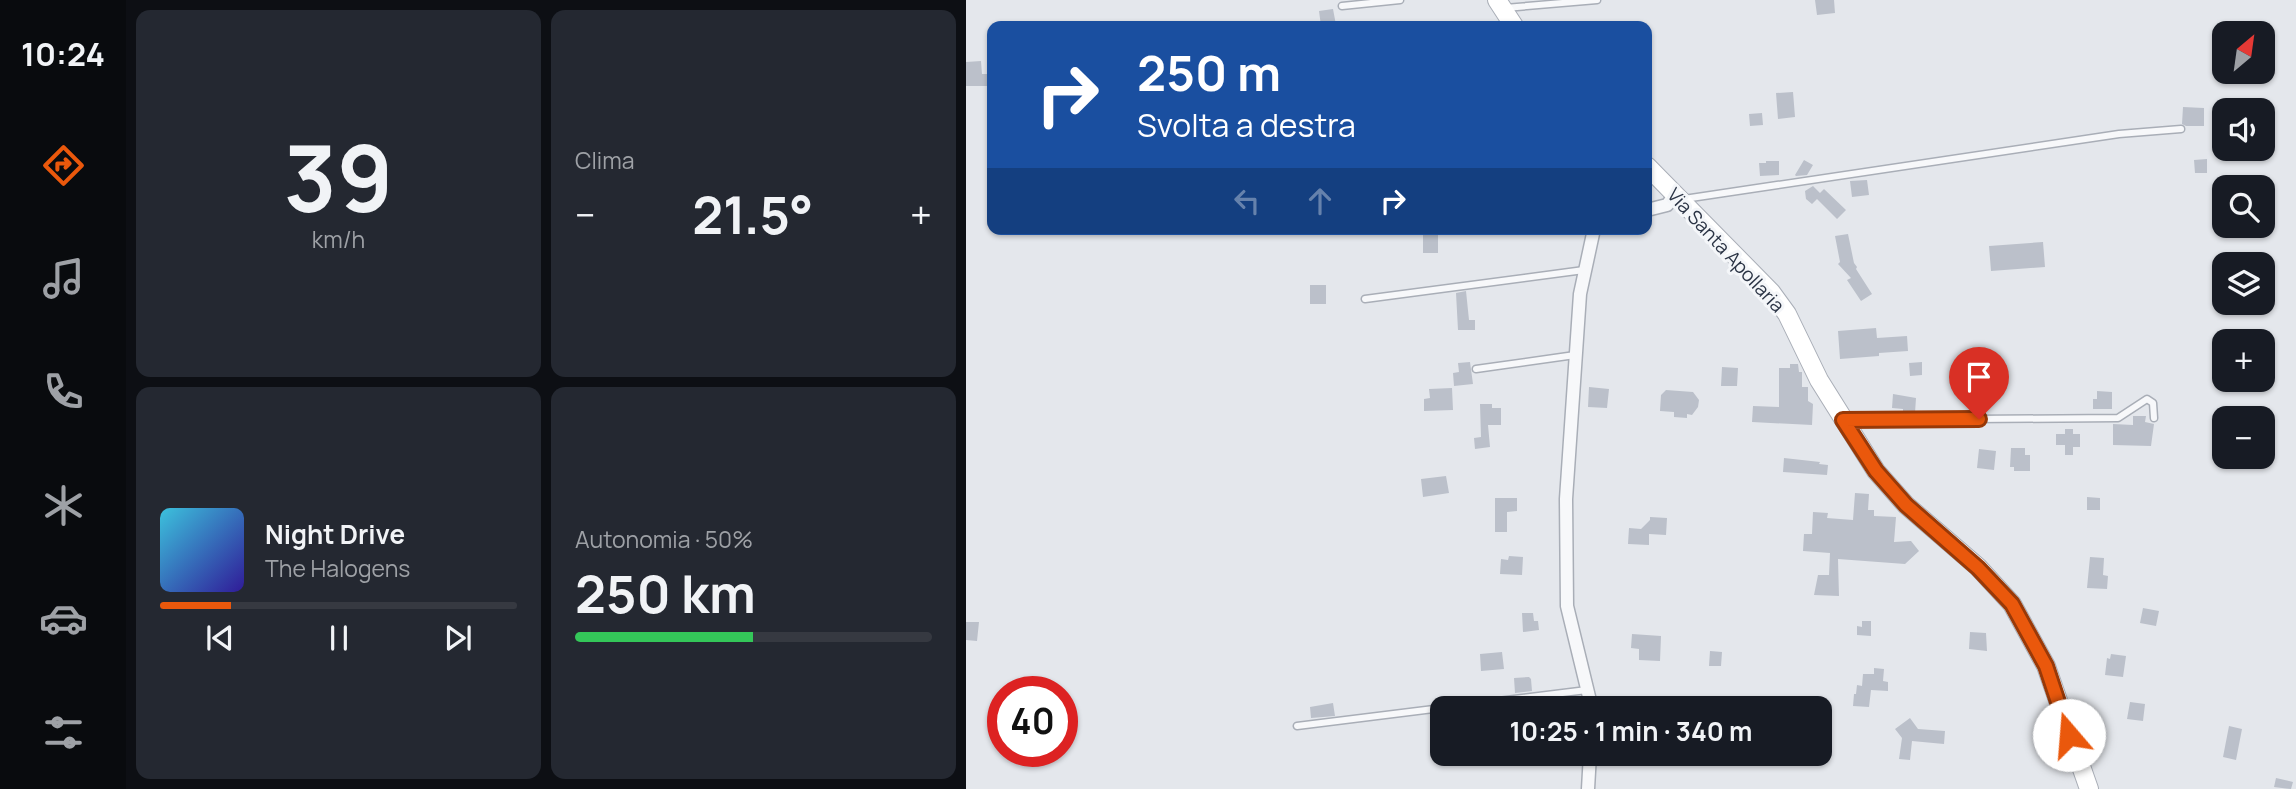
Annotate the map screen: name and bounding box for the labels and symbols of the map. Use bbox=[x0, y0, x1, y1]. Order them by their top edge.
north arrow bbox=[2212, 21, 2275, 84]
street label: Via Santa Apollaria bbox=[1662, 182, 1790, 318]
pin bbox=[1949, 347, 2009, 419]
speed limit sign: 40 bbox=[987, 676, 1078, 767]
position arrow bbox=[2032, 698, 2106, 772]

